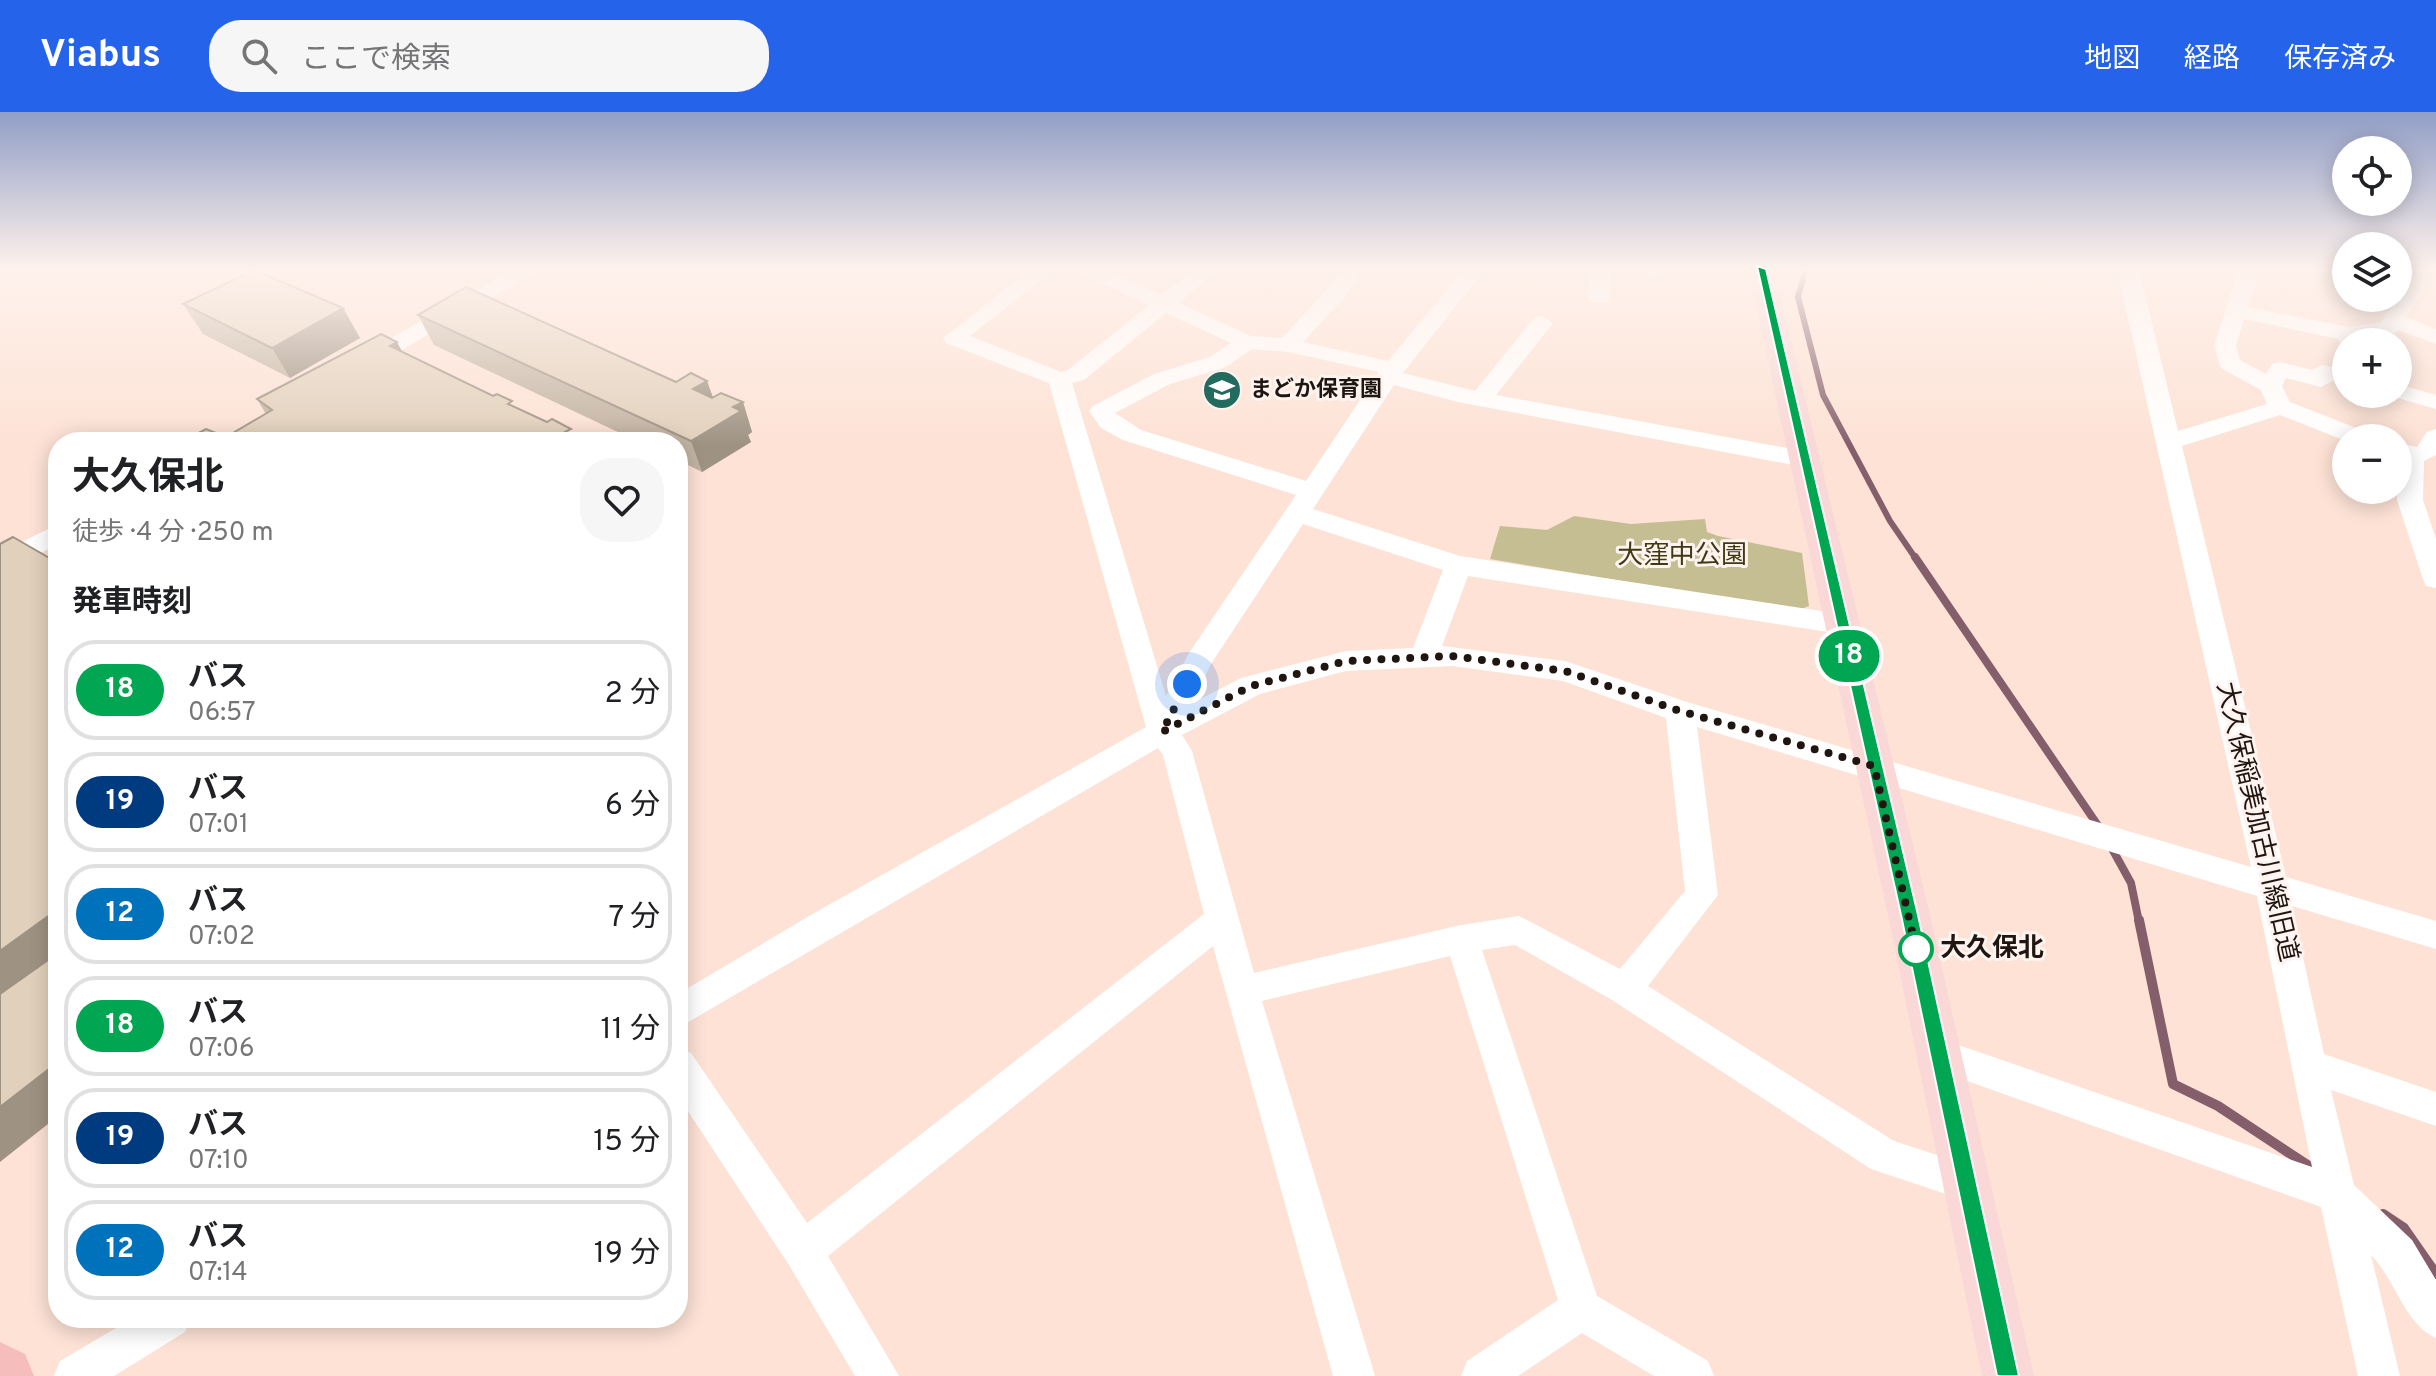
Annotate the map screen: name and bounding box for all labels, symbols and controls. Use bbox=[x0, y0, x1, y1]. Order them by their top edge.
search box bbox=[209, 20, 769, 92]
text: Viabus bbox=[40, 32, 161, 81]
icon: search bbox=[237, 34, 281, 78]
text: ここで検索 bbox=[301, 42, 451, 79]
text: 地図 bbox=[2084, 42, 2140, 78]
text: 経路 bbox=[2184, 42, 2240, 78]
text: 保存済み bbox=[2284, 42, 2396, 78]
map controls bbox=[2332, 136, 2412, 504]
button: locate bbox=[2332, 136, 2412, 216]
button: layers bbox=[2332, 232, 2412, 312]
button: + bbox=[2332, 328, 2412, 408]
school or university icon: まどか保育園 bbox=[1201, 369, 1243, 411]
place label: まどか保育園 bbox=[1250, 377, 1382, 404]
button: − bbox=[2332, 424, 2412, 504]
text: 大久保北 bbox=[72, 455, 224, 504]
button: heart bbox=[580, 458, 664, 542]
text: 徒歩 · 4 分 · 250 m bbox=[72, 517, 274, 550]
park label: 大窪中公園 bbox=[1617, 540, 1747, 573]
text: 発車時刻 bbox=[72, 585, 192, 622]
line badge: 18 bbox=[1813, 630, 1885, 682]
text: 18 bbox=[1835, 638, 1863, 674]
text: バス bbox=[188, 660, 248, 697]
your location bbox=[1167, 664, 1207, 704]
text: 18 bbox=[106, 672, 134, 708]
text: 2 分 bbox=[605, 676, 660, 713]
street label: 大久保稲美加古川線旧道 bbox=[2208, 679, 2304, 965]
text: 06:57 bbox=[188, 697, 256, 730]
text: バス bbox=[188, 772, 248, 809]
text: 19 bbox=[106, 784, 134, 820]
text: 6 分 bbox=[605, 788, 660, 825]
text: 07:01 bbox=[188, 809, 249, 842]
text: バス bbox=[188, 884, 248, 921]
text: 12 bbox=[106, 896, 134, 932]
text: 7 分 bbox=[608, 900, 660, 937]
text: 07:02 bbox=[188, 921, 255, 954]
marker: 大久保北 bbox=[1899, 932, 1933, 966]
place label: 大久保北 bbox=[1940, 933, 2044, 966]
text: バス bbox=[188, 996, 248, 1033]
text: 18 bbox=[106, 1008, 134, 1044]
text: 11 分 bbox=[601, 1012, 660, 1049]
text: 07:06 bbox=[188, 1033, 255, 1066]
text: バス bbox=[188, 1108, 248, 1145]
text: 19 bbox=[106, 1120, 134, 1156]
text: 15 分 bbox=[593, 1124, 660, 1161]
text: 07:10 bbox=[188, 1145, 249, 1178]
text: バス bbox=[188, 1220, 248, 1257]
text: 12 bbox=[106, 1232, 134, 1268]
text: 19 分 bbox=[594, 1236, 660, 1273]
text: 07:14 bbox=[188, 1257, 248, 1290]

